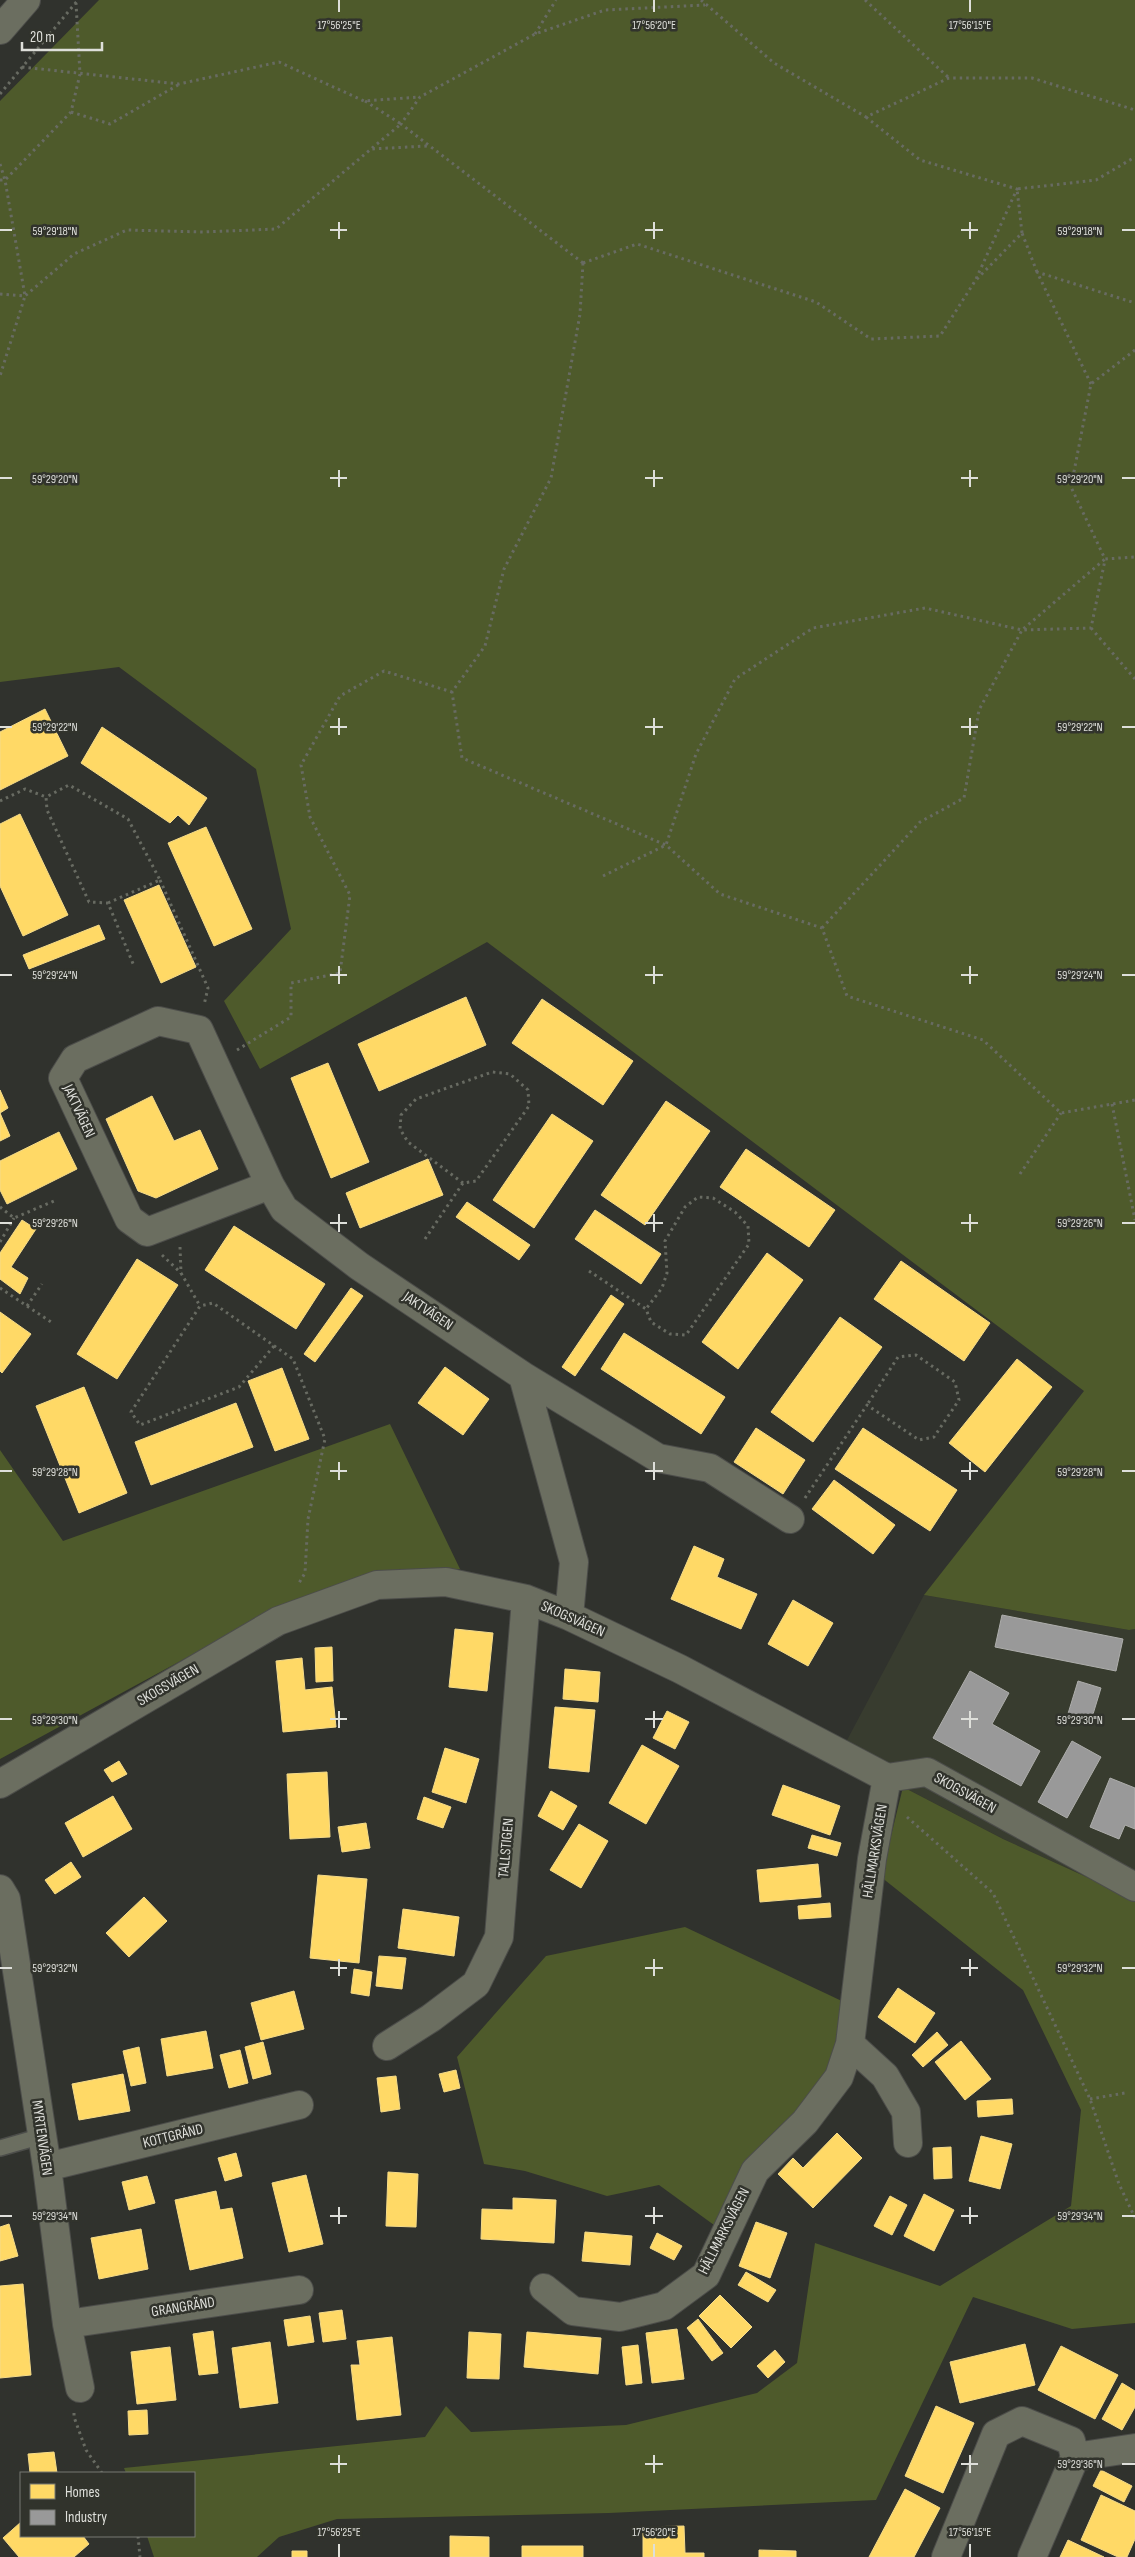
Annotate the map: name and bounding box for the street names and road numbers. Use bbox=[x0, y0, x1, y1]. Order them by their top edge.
street label: JAKTVÄGEN bbox=[58, 1080, 100, 1141]
street label: JAKTVÄGEN bbox=[398, 1287, 457, 1335]
street label: SKOGSVÄGEN bbox=[538, 1596, 608, 1642]
street label: SKOGSVÄGEN bbox=[134, 1660, 202, 1710]
street label: SKOGSVÄGEN bbox=[931, 1768, 999, 1818]
street label: HÄLLMARKSVÄGEN bbox=[858, 1803, 892, 1899]
street label: TALLSTIGEN bbox=[494, 1817, 518, 1879]
street label: MYRTENVÄGEN bbox=[27, 2099, 57, 2177]
street label: KOTTGRÄND bbox=[141, 2119, 205, 2153]
street label: HÄLLMARKSVÄGEN bbox=[694, 2185, 754, 2277]
street label: GRANGRÄND bbox=[150, 2293, 216, 2321]

